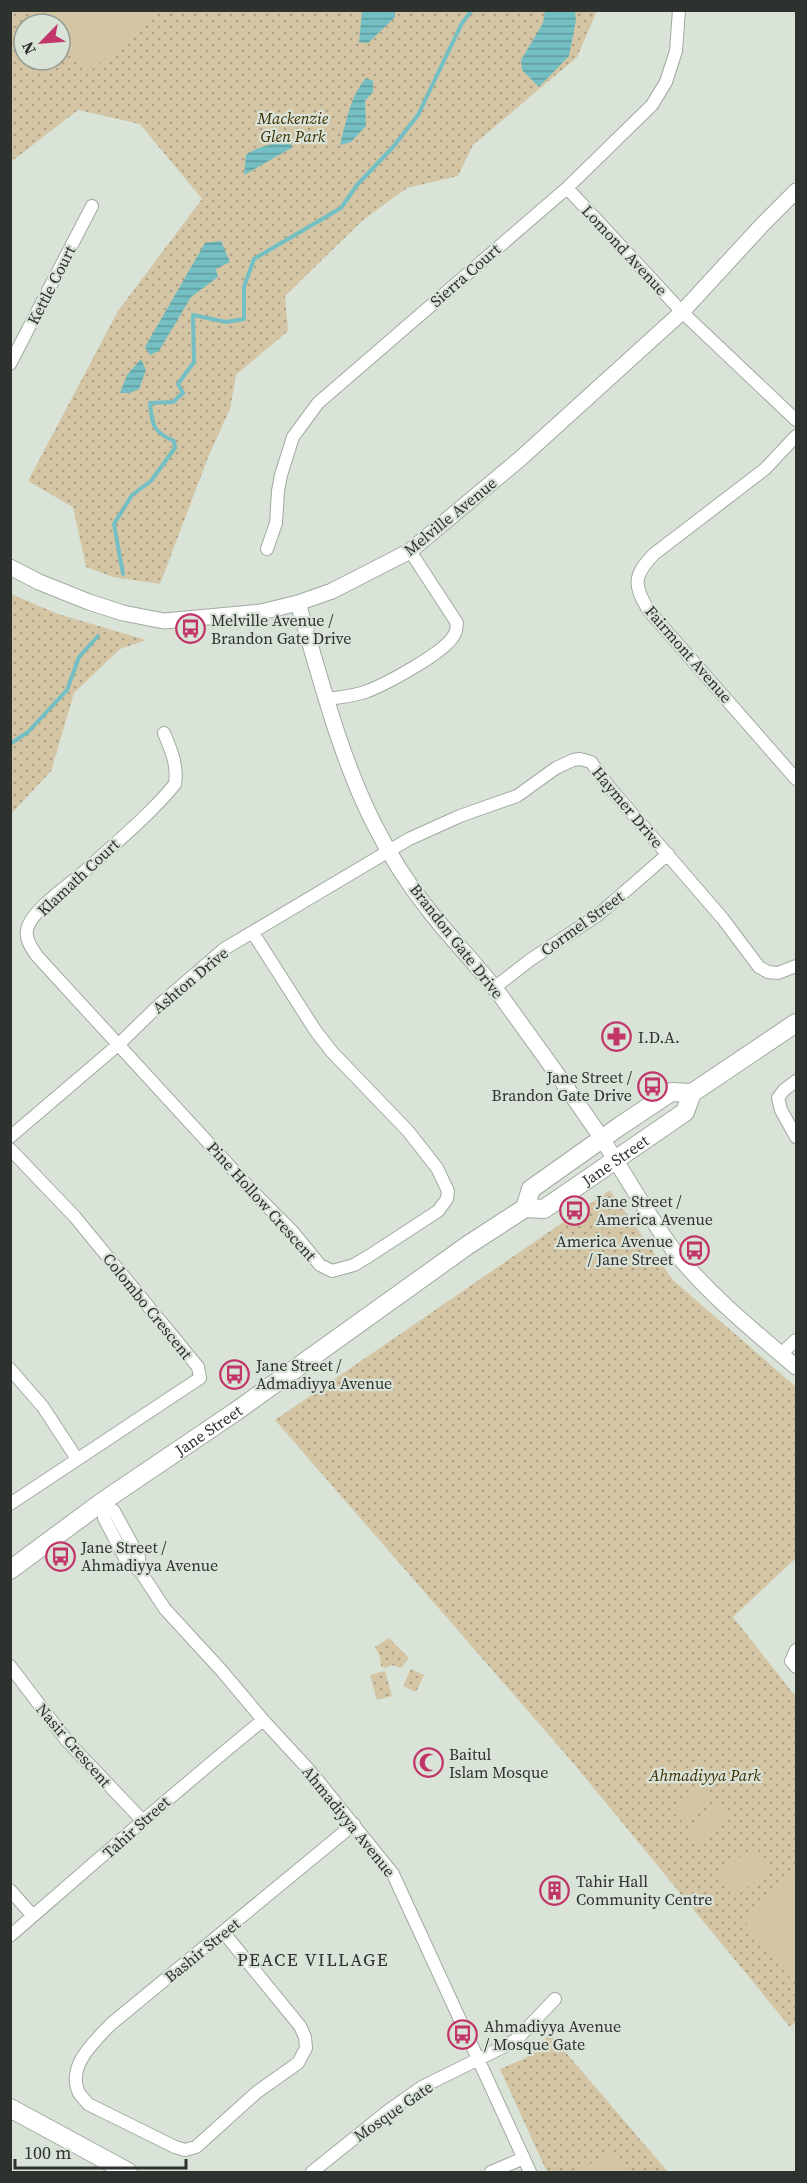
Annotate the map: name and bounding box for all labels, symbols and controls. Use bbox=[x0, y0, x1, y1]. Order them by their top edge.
north arrow bbox=[12, 12, 72, 72]
text: N bbox=[16, 38, 41, 58]
park label: Mackenzie Glen Park bbox=[257, 107, 329, 147]
street label: Lomond Avenue bbox=[577, 200, 673, 300]
street label: Sierra Court bbox=[425, 238, 506, 312]
street label: Kettle Court bbox=[22, 241, 81, 328]
street label: Melville Avenue bbox=[399, 472, 501, 560]
street label: Fairmont Avenue bbox=[640, 601, 738, 707]
place label: Melville Avenue / Brandon Gate Drive bbox=[211, 609, 351, 649]
bus stop icon: Melville Avenue / Brandon Gate Drive bbox=[174, 613, 206, 645]
street label: Haymer Drive bbox=[587, 762, 669, 852]
street label: Klamath Court bbox=[32, 833, 124, 921]
street label: Brandon Gate Drive bbox=[405, 879, 509, 1003]
street label: Cormel Street bbox=[536, 885, 629, 961]
street label: Ashton Drive bbox=[147, 942, 233, 1018]
pharmacy icon: I.D.A. bbox=[601, 1021, 633, 1053]
place label: I.D.A. bbox=[638, 1026, 680, 1048]
place label: Jane Street / Brandon Gate Drive bbox=[492, 1066, 633, 1106]
bus stop icon: Jane Street / Brandon Gate Drive bbox=[637, 1070, 669, 1102]
street label: Jane Street bbox=[577, 1129, 654, 1191]
street label: Pine Hollow Crescent bbox=[202, 1137, 322, 1266]
place label: Jane Street / America Avenue bbox=[595, 1190, 713, 1230]
bus stop icon: Jane Street / America Avenue bbox=[559, 1194, 591, 1226]
place label: America Avenue / Jane Street bbox=[556, 1230, 674, 1270]
bus stop icon: America Avenue / Jane Street bbox=[678, 1234, 710, 1266]
street label: Colombo Crescent bbox=[98, 1248, 198, 1364]
place label: Jane Street / Admadiyya Avenue bbox=[255, 1354, 392, 1394]
bus stop icon: Jane Street / Admadiyya Avenue bbox=[219, 1358, 251, 1390]
street label: Jane Street bbox=[170, 1399, 247, 1461]
place label: Jane Street / Ahmadiyya Avenue bbox=[80, 1536, 218, 1576]
bus stop icon: Jane Street / Ahmadiyya Avenue bbox=[44, 1540, 76, 1572]
street label: Nasir Crescent bbox=[31, 1698, 117, 1792]
place label: Baitul Islam Mosque bbox=[449, 1743, 548, 1783]
mosque icon: Baitul Islam Mosque bbox=[412, 1747, 444, 1779]
street label: Ahmadiyya Avenue bbox=[297, 1761, 401, 1881]
park label: Ahmadiyya Park bbox=[648, 1764, 761, 1786]
street label: Tahir Street bbox=[98, 1790, 175, 1863]
place label: Tahir Hall Community Centre bbox=[576, 1870, 712, 1910]
building icon: Tahir Hall Community Centre bbox=[539, 1874, 571, 1906]
street label: Bashir Street bbox=[160, 1912, 245, 1987]
district label: PEACE VILLAGE bbox=[237, 1947, 389, 1972]
place label: Ahmadiyya Avenue / Mosque Gate bbox=[484, 2015, 621, 2055]
bus stop icon: Ahmadiyya Avenue / Mosque Gate bbox=[447, 2019, 479, 2051]
street label: Mosque Gate bbox=[349, 2076, 437, 2146]
scale bar bbox=[15, 2132, 186, 2170]
text: 100 m bbox=[24, 2140, 71, 2165]

